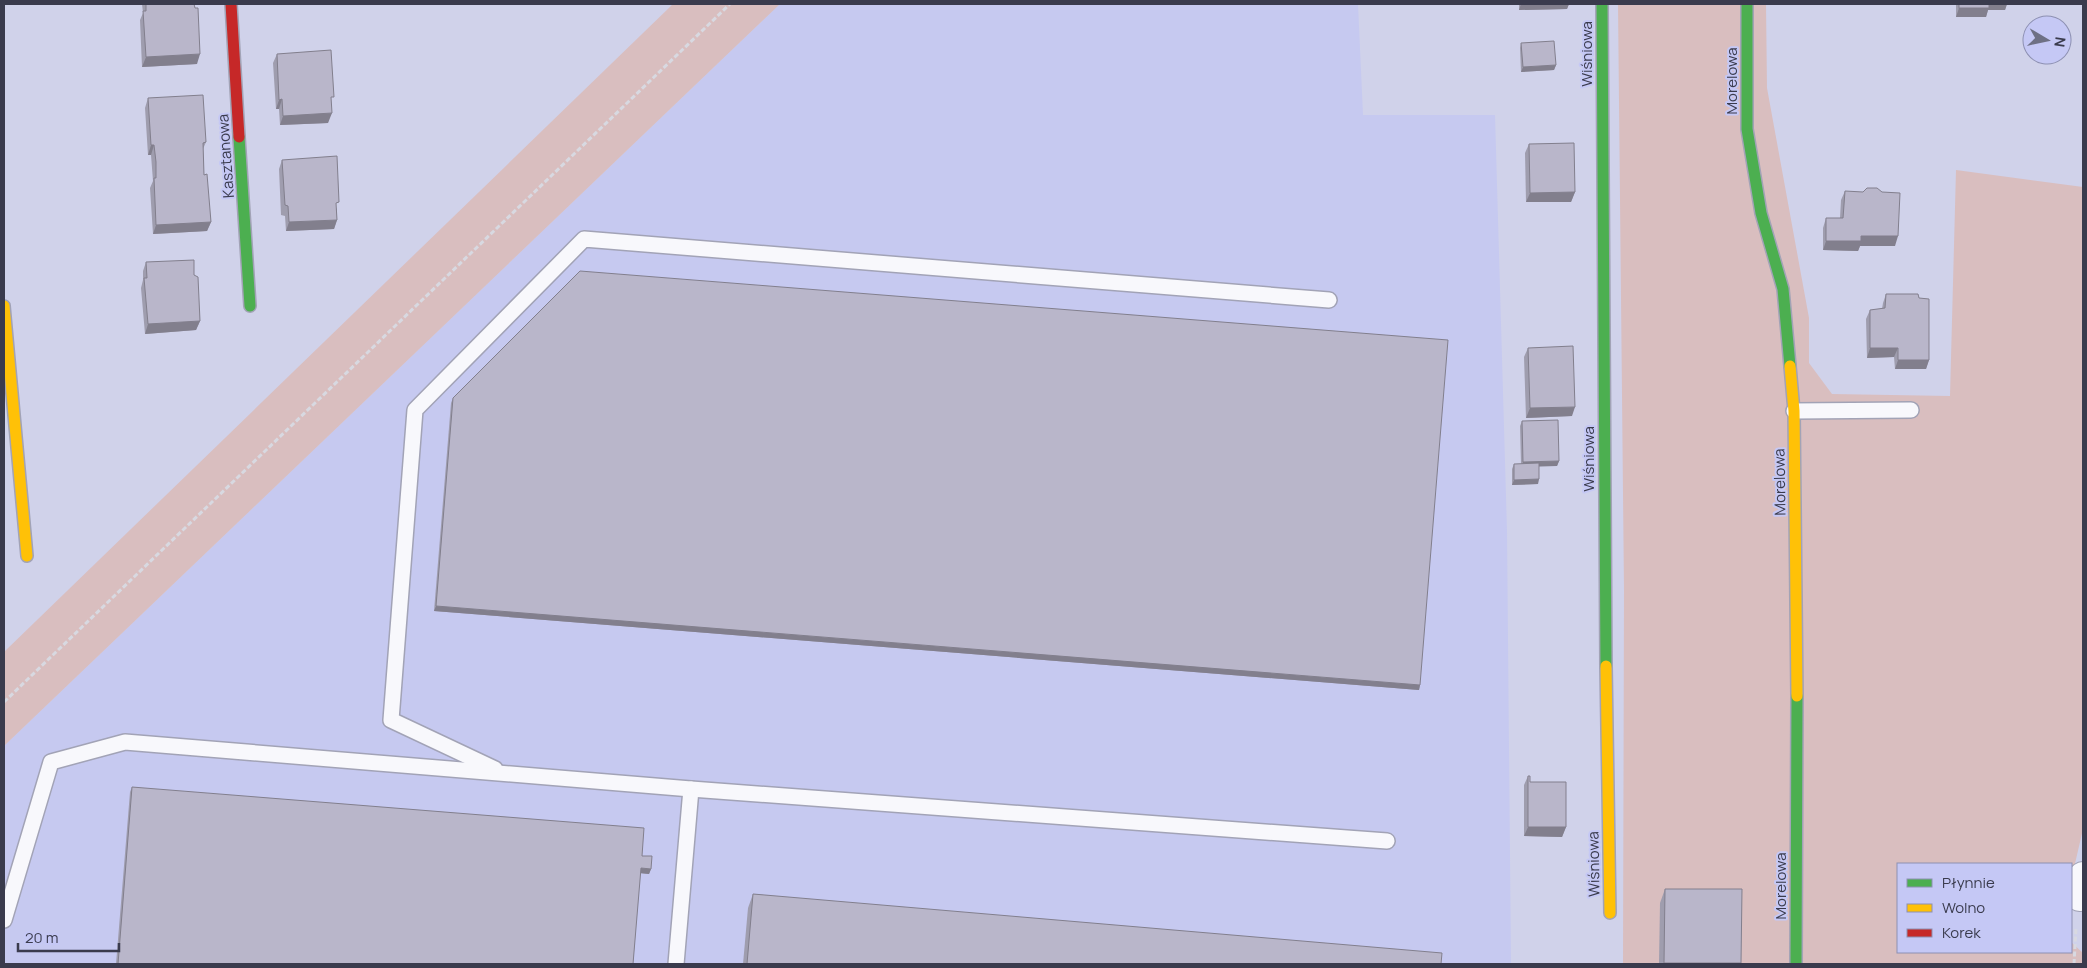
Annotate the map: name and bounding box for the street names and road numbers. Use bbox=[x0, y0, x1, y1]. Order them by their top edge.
street label: Wiśniowa bbox=[1576, 21, 1597, 87]
street label: Morelowa bbox=[1721, 48, 1742, 114]
street label: Kasztanowa bbox=[212, 113, 239, 199]
street label: Wiśniowa bbox=[1578, 426, 1599, 492]
street label: Morelowa bbox=[1768, 448, 1791, 516]
street label: Wiśniowa bbox=[1582, 831, 1605, 897]
street label: Morelowa bbox=[1770, 853, 1791, 919]

